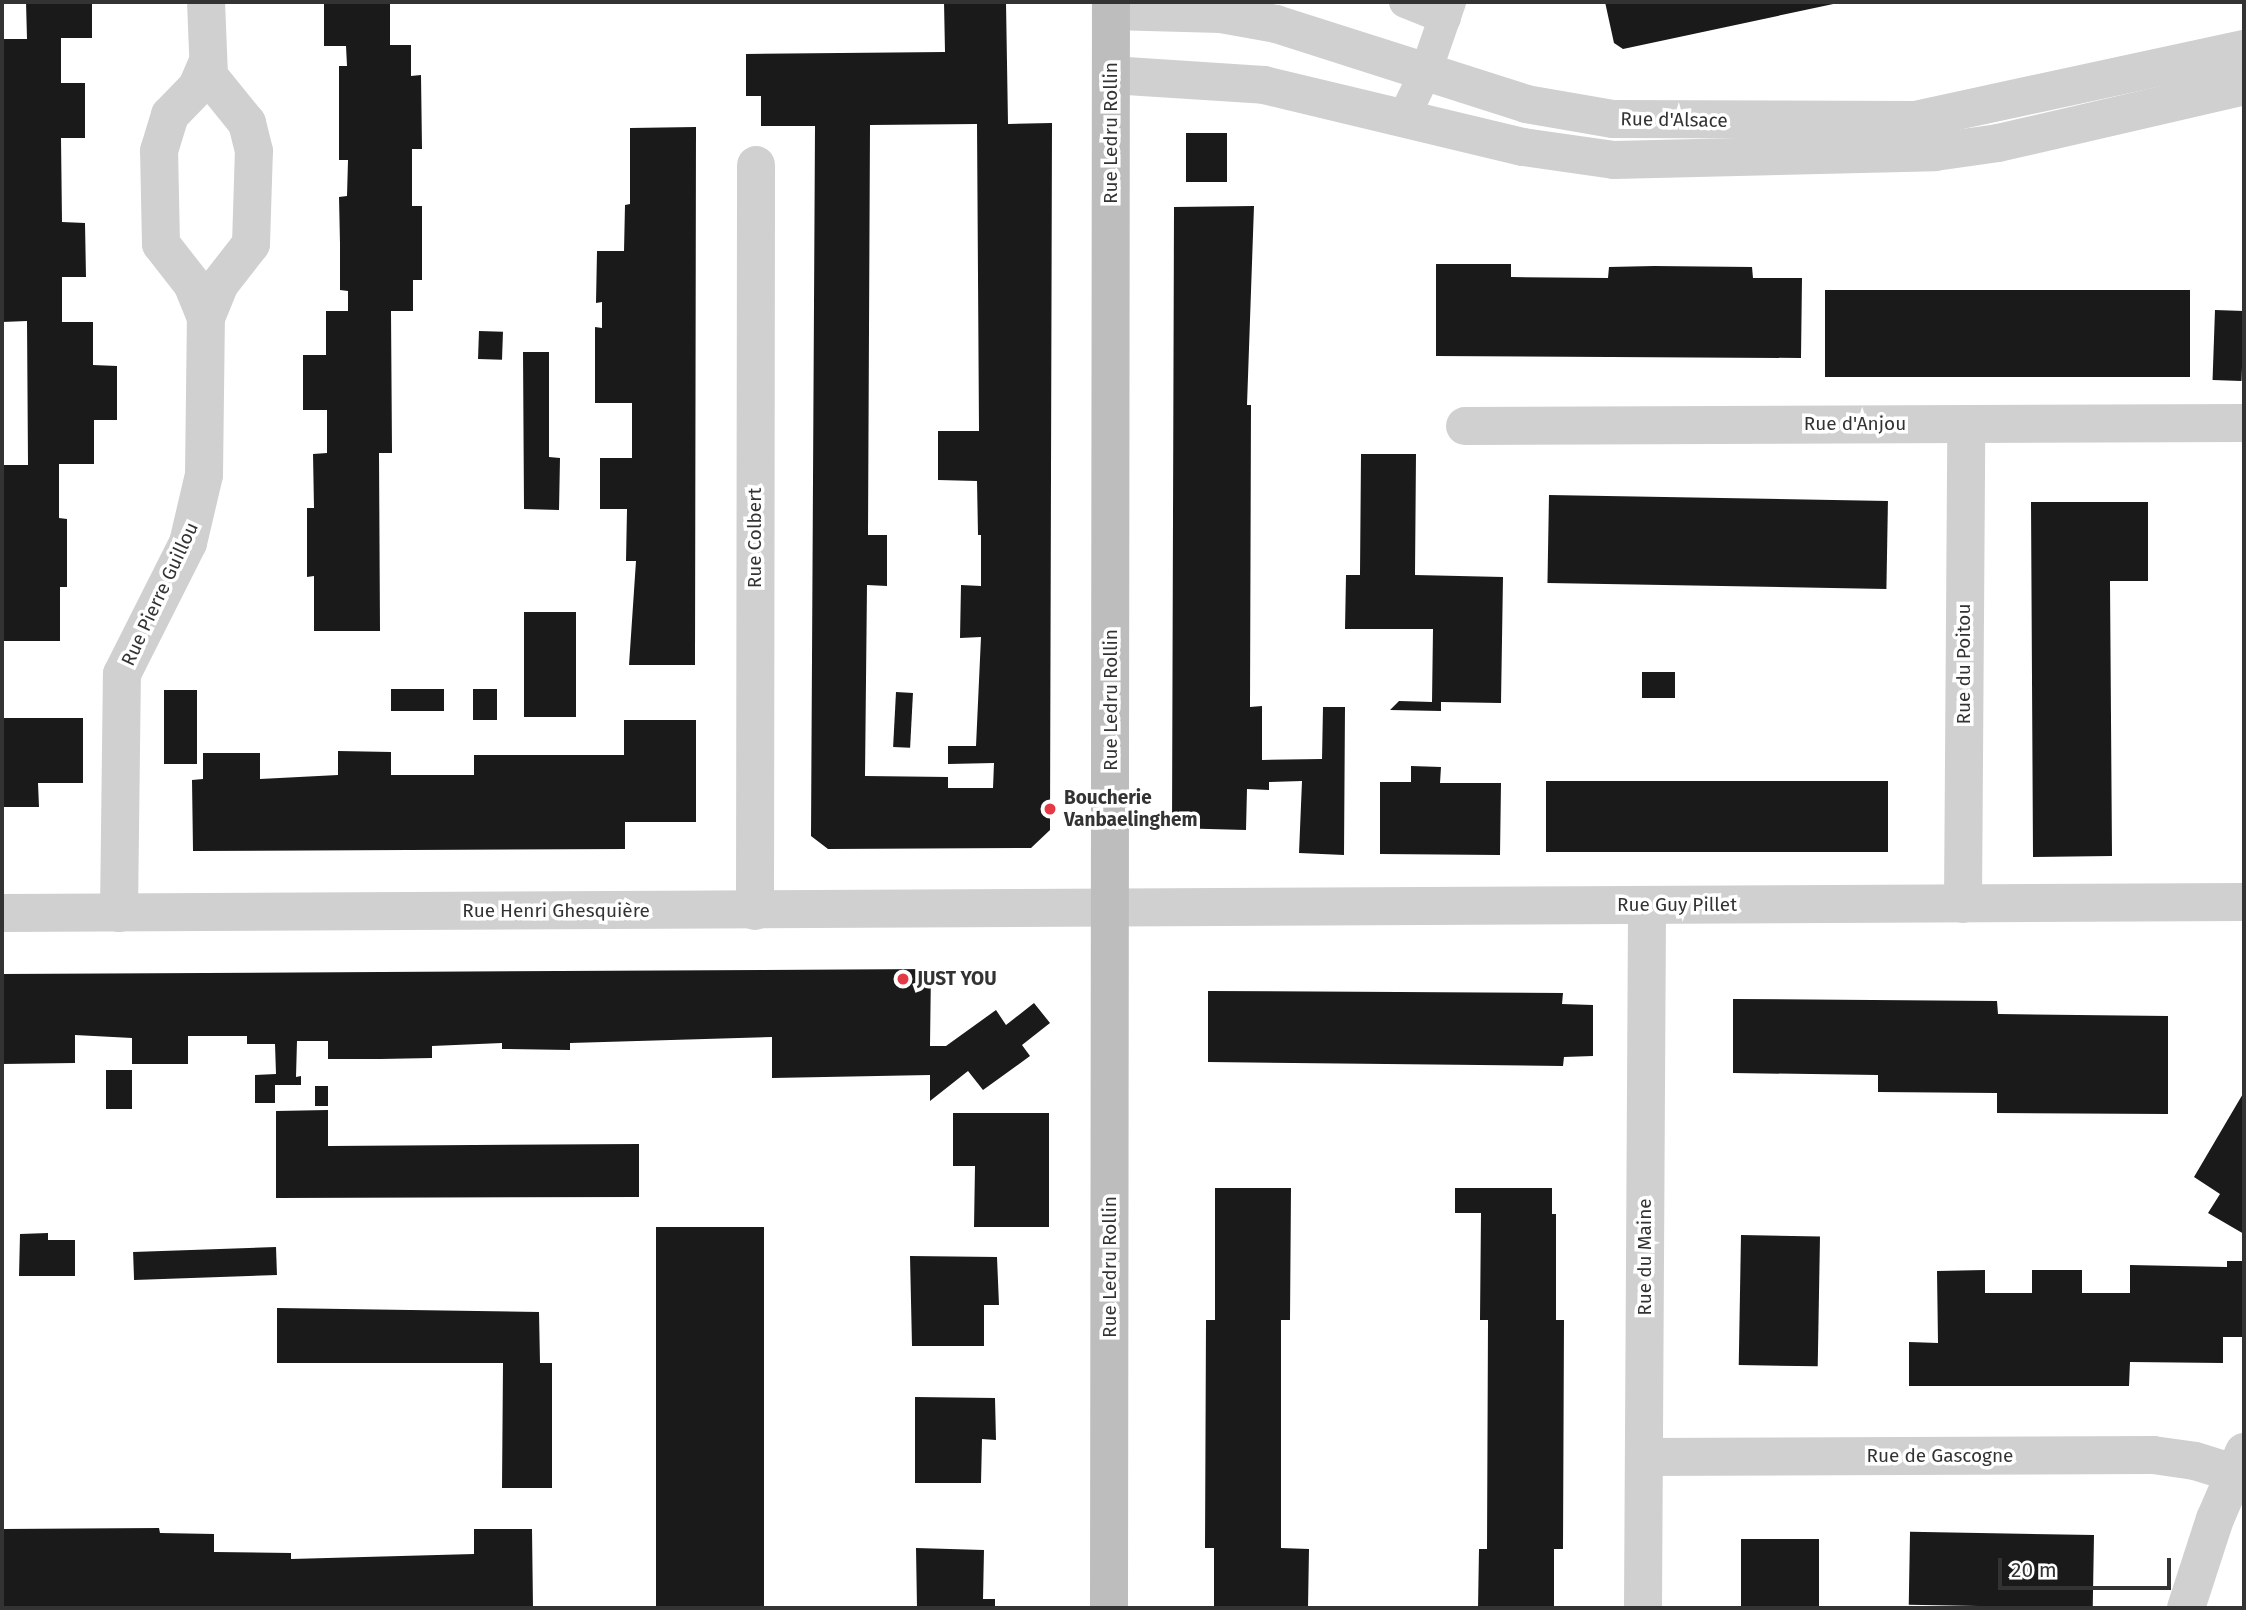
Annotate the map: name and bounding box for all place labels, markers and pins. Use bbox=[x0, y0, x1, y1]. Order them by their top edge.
place label: Boucherie Vanbaelinghem bbox=[1064, 787, 1197, 831]
marker: Boucherie Vanbaelinghem bbox=[1042, 801, 1058, 817]
place label: JUST YOU bbox=[917, 968, 997, 990]
marker: JUST YOU bbox=[895, 971, 911, 987]

